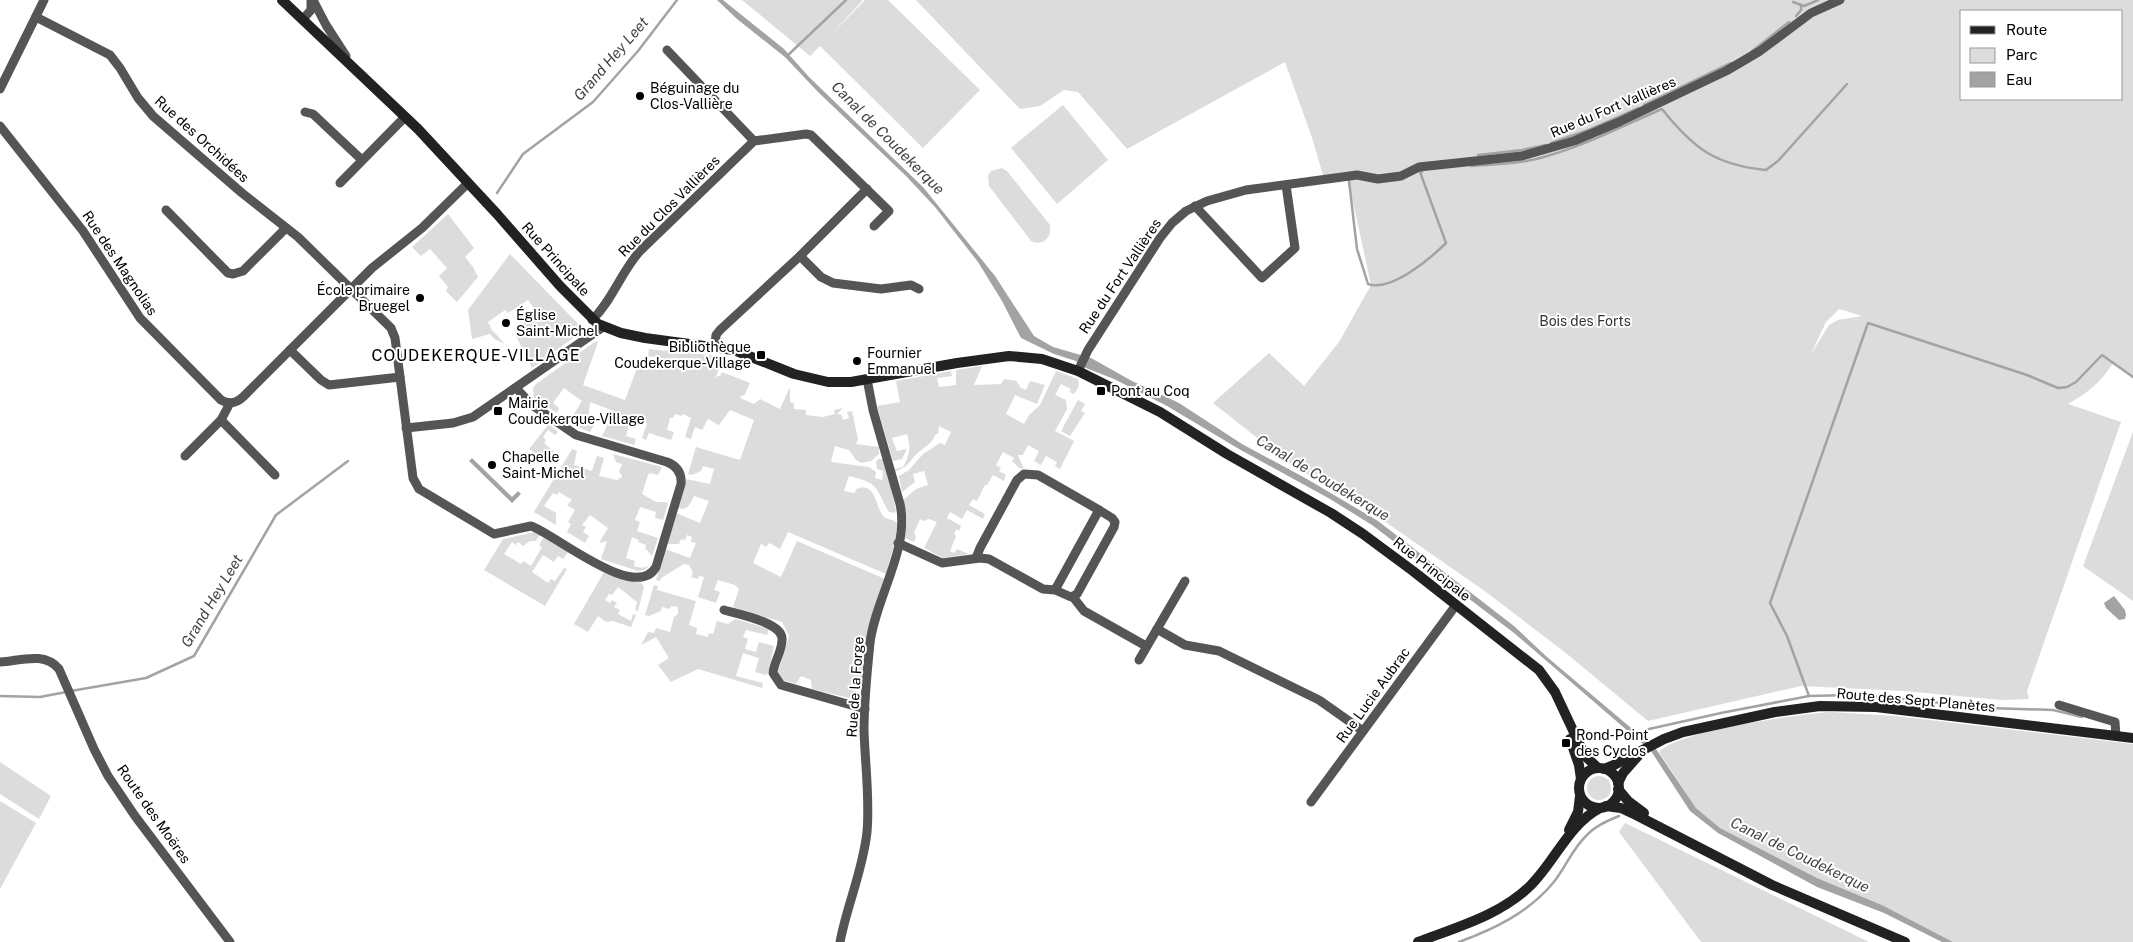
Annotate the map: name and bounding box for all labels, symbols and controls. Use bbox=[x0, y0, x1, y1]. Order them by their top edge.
legend bbox=[1960, 10, 2123, 100]
water label: Grand Hey Leet bbox=[570, 13, 652, 104]
text: Route bbox=[2006, 21, 2047, 38]
text: Parc bbox=[2006, 46, 2038, 63]
text: Eau bbox=[2006, 71, 2032, 88]
street label: Rue du Fort Vallières bbox=[1548, 73, 1678, 141]
water label: Canal de Coudekerque bbox=[828, 78, 948, 198]
place label: Béguinage du Clos-Vallière bbox=[650, 80, 739, 112]
marker: Béguinage du Clos-Vallière bbox=[634, 90, 646, 102]
street label: Rue des Orchidées bbox=[152, 93, 252, 185]
street label: Rue du Clos Vallières bbox=[615, 152, 723, 260]
street label: Rue des Magnolias bbox=[79, 208, 161, 318]
street label: Rue du Fort Vallières bbox=[1076, 216, 1164, 336]
street label: Rue Principale bbox=[519, 219, 593, 299]
place label: École primaire Bruegel bbox=[317, 281, 410, 314]
marker: École primaire Bruegel bbox=[414, 292, 426, 304]
place label: Église Saint-Michel bbox=[516, 306, 598, 339]
park label: Bois des Forts bbox=[1539, 313, 1631, 329]
marker: Église Saint-Michel bbox=[500, 317, 512, 329]
place label: Bibliothèque Coudekerque-Village bbox=[614, 339, 751, 371]
place label: Fournier Emmanuel bbox=[867, 345, 936, 377]
district label: COUDEKERQUE-VILLAGE bbox=[371, 346, 581, 365]
marker: Bibliothèque Coudekerque-Village bbox=[755, 349, 767, 361]
marker: Fournier Emmanuel bbox=[851, 355, 863, 367]
place label: Pont au Coq bbox=[1111, 383, 1189, 399]
marker: Pont au Coq bbox=[1095, 385, 1107, 397]
place label: Mairie Coudekerque-Village bbox=[508, 395, 645, 427]
marker: Mairie Coudekerque-Village bbox=[492, 405, 504, 417]
water label: Canal de Coudekerque bbox=[1254, 431, 1393, 524]
place label: Chapelle Saint-Michel bbox=[502, 449, 584, 481]
marker: Chapelle Saint-Michel bbox=[486, 459, 498, 471]
street label: Rue Principale bbox=[1390, 534, 1474, 604]
water label: Grand Hey Leet bbox=[177, 551, 246, 650]
street label: Rue de la Forge bbox=[843, 636, 867, 738]
street label: Rue Lucie Aubrac bbox=[1333, 644, 1413, 746]
street label: Route des Sept Planètes bbox=[1836, 685, 1996, 715]
place label: Rond-Point des Cyclos bbox=[1576, 727, 1648, 759]
marker: Rond-Point des Cyclos bbox=[1560, 737, 1572, 749]
street label: Route des Moëres bbox=[114, 762, 194, 866]
water label: Canal de Coudekerque bbox=[1728, 813, 1872, 896]

